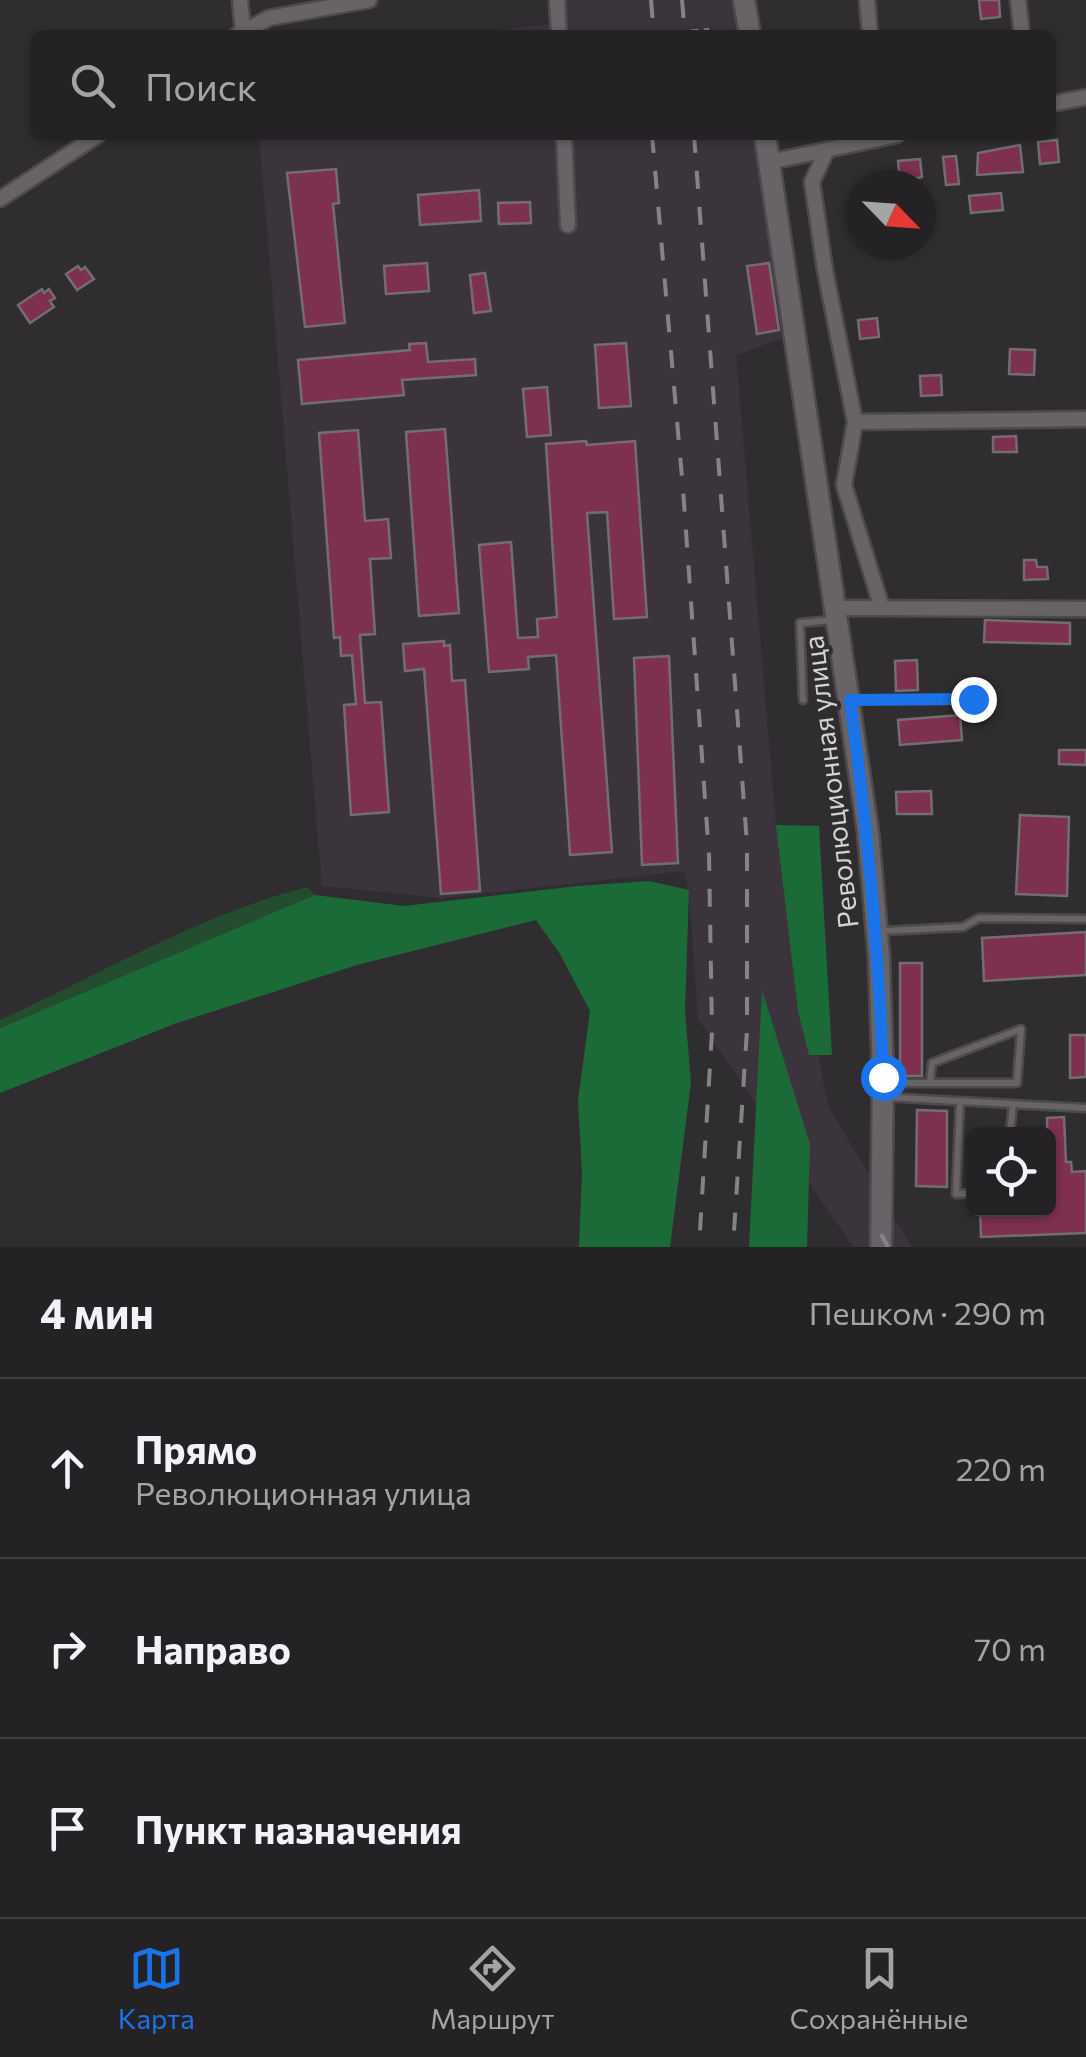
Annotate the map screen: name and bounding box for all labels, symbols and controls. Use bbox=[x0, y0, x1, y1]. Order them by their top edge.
search box bbox=[30, 30, 1056, 140]
icon: search bbox=[65, 58, 120, 113]
text: Поиск bbox=[145, 62, 257, 109]
north arrow bbox=[846, 170, 936, 260]
street label: Революционная улица bbox=[795, 634, 865, 930]
route end bbox=[951, 677, 997, 723]
route start bbox=[861, 1055, 907, 1101]
map controls bbox=[966, 1127, 1056, 1217]
button: locate bbox=[966, 1127, 1056, 1217]
text: 4 мин bbox=[40, 1286, 154, 1338]
text: Пешком · 290 m bbox=[809, 1292, 1046, 1332]
text: Прямо bbox=[135, 1425, 257, 1472]
icon: ahead bbox=[40, 1441, 95, 1496]
text: 220 m bbox=[956, 1448, 1046, 1488]
text: Революционная улица bbox=[135, 1472, 472, 1512]
icon: right bbox=[40, 1621, 95, 1676]
text: Направо bbox=[135, 1625, 291, 1672]
text: 70 m bbox=[974, 1628, 1046, 1668]
icon: arrive bbox=[40, 1801, 95, 1856]
text: Пункт назначения bbox=[135, 1805, 462, 1852]
tab: Карта bbox=[118, 1941, 195, 2035]
tab: Маршрут bbox=[430, 1941, 554, 2035]
tab: Сохранённые bbox=[790, 1941, 968, 2035]

